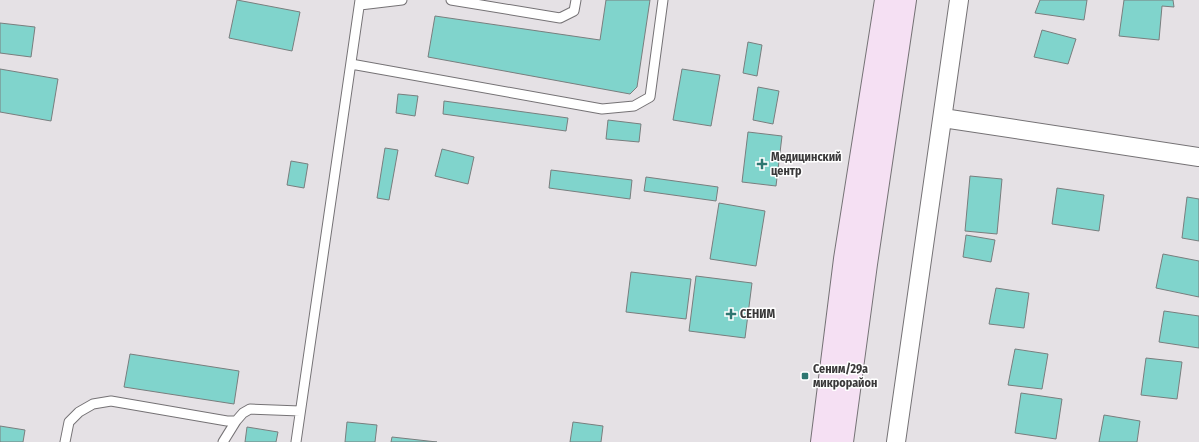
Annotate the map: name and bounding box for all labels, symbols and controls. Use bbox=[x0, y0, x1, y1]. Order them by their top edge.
place label: Медицинский центр bbox=[771, 150, 841, 178]
marker: Медицинский центр bbox=[756, 158, 768, 170]
place label: СЕНИМ bbox=[740, 307, 775, 321]
marker: СЕНИМ bbox=[725, 308, 737, 320]
place label: Сеним/29а микрорайон bbox=[813, 362, 877, 390]
marker: Сеним/29а микрорайон bbox=[800, 371, 810, 381]

